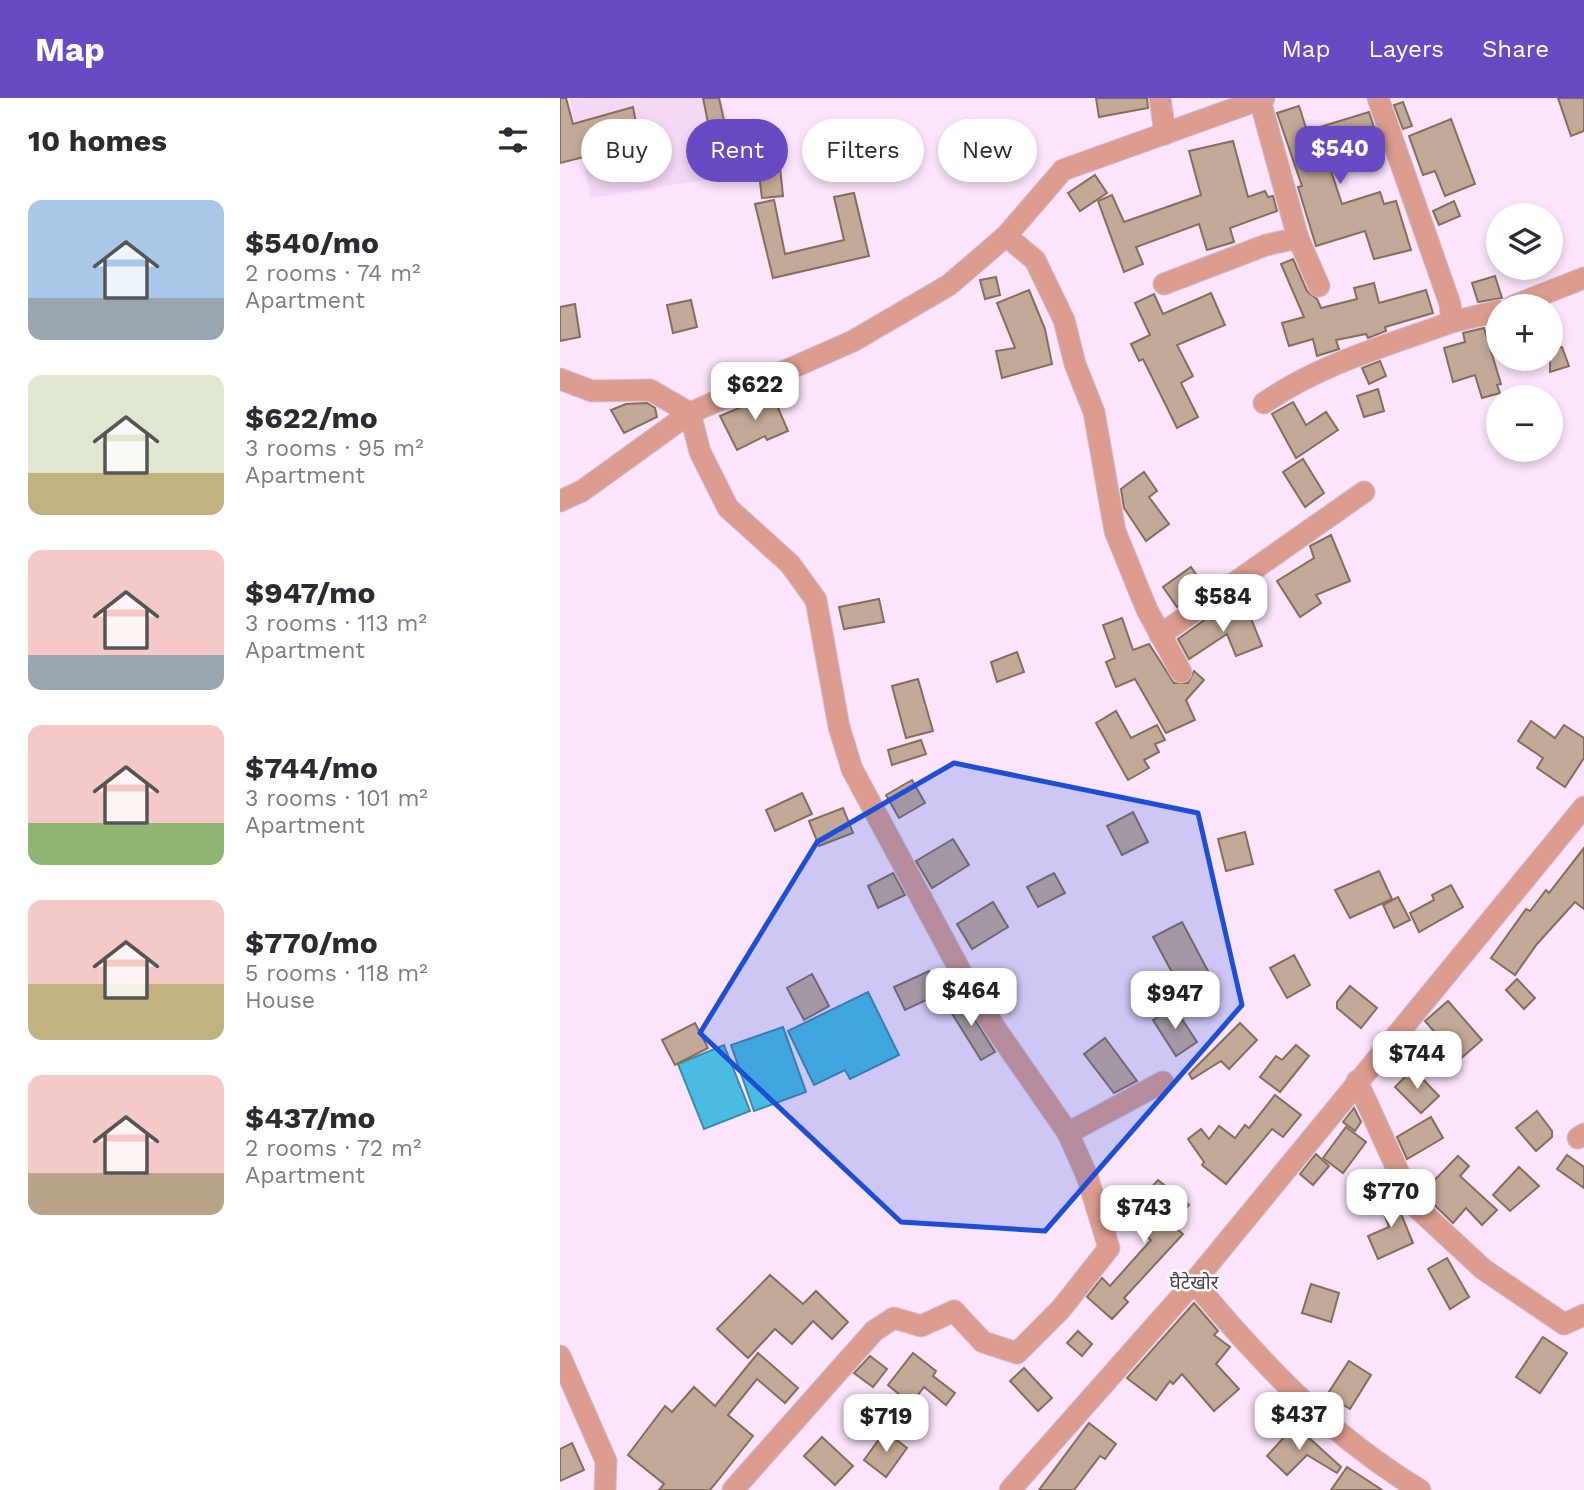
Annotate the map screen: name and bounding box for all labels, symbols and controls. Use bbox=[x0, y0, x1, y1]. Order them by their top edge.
text: Map bbox=[35, 30, 105, 69]
text: Map bbox=[1282, 35, 1330, 63]
text: Layers bbox=[1368, 35, 1444, 63]
text: Share bbox=[1482, 35, 1549, 63]
chip: Buy bbox=[581, 119, 672, 182]
chip: Rent bbox=[686, 119, 788, 182]
chip: Filters bbox=[802, 119, 924, 182]
chip: New bbox=[938, 119, 1037, 182]
icon: filters bbox=[494, 121, 532, 159]
text: 10 homes bbox=[28, 123, 167, 158]
pin: $540 bbox=[1299, 126, 1381, 186]
text: $540 bbox=[1311, 135, 1369, 162]
map controls bbox=[1486, 203, 1563, 462]
button: layers bbox=[1486, 203, 1563, 280]
text: $540/mo bbox=[245, 225, 379, 260]
icon: home bbox=[84, 228, 168, 312]
text: 2 rooms · 74 m² bbox=[245, 260, 420, 287]
text: Apartment bbox=[245, 287, 365, 314]
button: + bbox=[1486, 294, 1563, 371]
pin: $622 bbox=[714, 362, 796, 422]
text: $622 bbox=[727, 371, 783, 398]
button: − bbox=[1486, 385, 1563, 462]
text: $622/mo bbox=[245, 400, 378, 435]
icon: home bbox=[84, 403, 168, 487]
text: 3 rooms · 95 m² bbox=[245, 435, 424, 462]
text: Apartment bbox=[245, 462, 365, 489]
pin: $584 bbox=[1182, 574, 1264, 634]
text: $947/mo bbox=[245, 575, 375, 610]
icon: home bbox=[84, 578, 168, 662]
text: $584 bbox=[1194, 583, 1252, 610]
text: 3 rooms · 113 m² bbox=[245, 610, 427, 637]
text: Apartment bbox=[245, 637, 365, 664]
text: $744/mo bbox=[245, 750, 378, 785]
icon: home bbox=[84, 753, 168, 837]
text: 3 rooms · 101 m² bbox=[245, 785, 428, 812]
text: Apartment bbox=[245, 812, 365, 839]
text: $770/mo bbox=[245, 925, 378, 960]
icon: home bbox=[84, 928, 168, 1012]
text: 5 rooms · 118 m² bbox=[245, 960, 428, 987]
pin: $464 bbox=[930, 968, 1012, 1028]
pin: $947 bbox=[1134, 972, 1216, 1031]
text: $464 bbox=[942, 977, 1000, 1004]
text: $947 bbox=[1147, 980, 1203, 1007]
text: House bbox=[245, 987, 315, 1014]
pin: $744 bbox=[1376, 1032, 1458, 1091]
text: $744 bbox=[1389, 1040, 1445, 1067]
text: $437/mo bbox=[245, 1100, 375, 1135]
icon: home bbox=[84, 1103, 168, 1187]
text: 2 rooms · 72 m² bbox=[245, 1135, 421, 1162]
text: Apartment bbox=[245, 1162, 365, 1189]
pin: $770 bbox=[1350, 1170, 1432, 1229]
text: $770 bbox=[1363, 1178, 1419, 1205]
pin: $743 bbox=[1103, 1186, 1185, 1245]
text: $743 bbox=[1116, 1194, 1172, 1221]
district label: घैटेखोर bbox=[1169, 1271, 1220, 1294]
pin: $437 bbox=[1258, 1392, 1340, 1452]
pin: $719 bbox=[845, 1394, 927, 1454]
text: $437 bbox=[1271, 1401, 1327, 1428]
text: $719 bbox=[860, 1403, 912, 1430]

